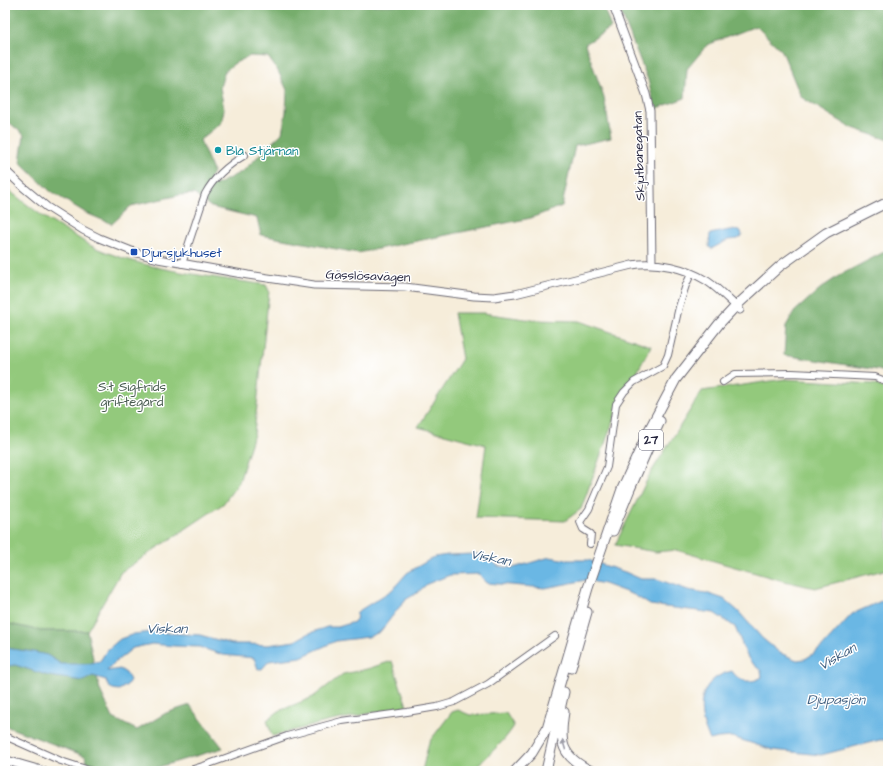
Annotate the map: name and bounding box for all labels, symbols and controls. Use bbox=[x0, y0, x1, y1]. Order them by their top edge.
street label: Skjutbanegatan bbox=[628, 110, 651, 201]
place label: Blå Stjärnan bbox=[226, 142, 299, 160]
marker: Blå Stjärnan bbox=[213, 145, 223, 155]
place label: Djursjukhuset bbox=[142, 244, 223, 262]
marker: Djursjukhuset bbox=[129, 247, 139, 257]
street label: Gässlösavägen bbox=[325, 266, 411, 287]
park label: S:t Sigfrids griftegård bbox=[98, 378, 167, 412]
road number: 27 bbox=[639, 430, 663, 450]
water label: Viskan bbox=[469, 544, 514, 572]
water label: Viskan bbox=[147, 619, 188, 639]
water label: Viskan bbox=[815, 638, 861, 676]
water label: Djupasjön bbox=[807, 690, 866, 710]
one-way arrow bbox=[561, 739, 567, 751]

